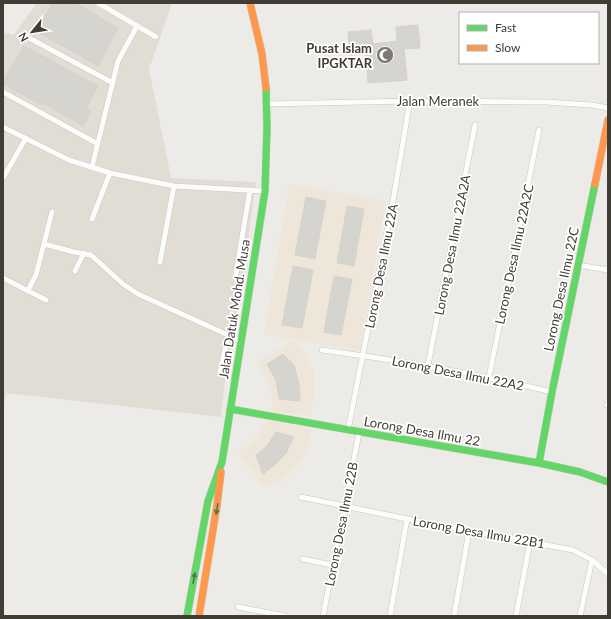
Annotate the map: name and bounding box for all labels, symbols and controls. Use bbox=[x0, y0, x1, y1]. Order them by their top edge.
north arrow bbox=[12, 12, 52, 52]
legend bbox=[459, 12, 599, 64]
text: Fast bbox=[495, 20, 517, 35]
text: N bbox=[15, 30, 31, 44]
place label: Pusat Islam IPGKTAR bbox=[306, 40, 373, 71]
text: Slow bbox=[495, 40, 521, 55]
mosque icon: Pusat Islam IPGKTAR bbox=[375, 45, 395, 65]
street label: Jalan Meranek bbox=[397, 93, 480, 109]
street label: Lorong Desa Ilmu 22A2A bbox=[431, 173, 474, 317]
street label: Lorong Desa Ilmu 22A2C bbox=[491, 182, 537, 326]
street label: Lorong Desa Ilmu 22A bbox=[361, 202, 401, 330]
street label: Lorong Desa Ilmu 22C bbox=[540, 225, 582, 353]
street label: Jalan Datuk Mohd. Musa bbox=[215, 238, 253, 380]
street label: Lorong Desa Ilmu 22A2 bbox=[391, 352, 525, 394]
street label: Lorong Desa Ilmu 22 bbox=[363, 413, 481, 449]
street label: Lorong Desa Ilmu 22B bbox=[321, 461, 361, 587]
one-way arrow bbox=[213, 503, 219, 515]
street label: Lorong Desa Ilmu 22B1 bbox=[412, 513, 546, 551]
one-way arrow bbox=[191, 572, 197, 584]

